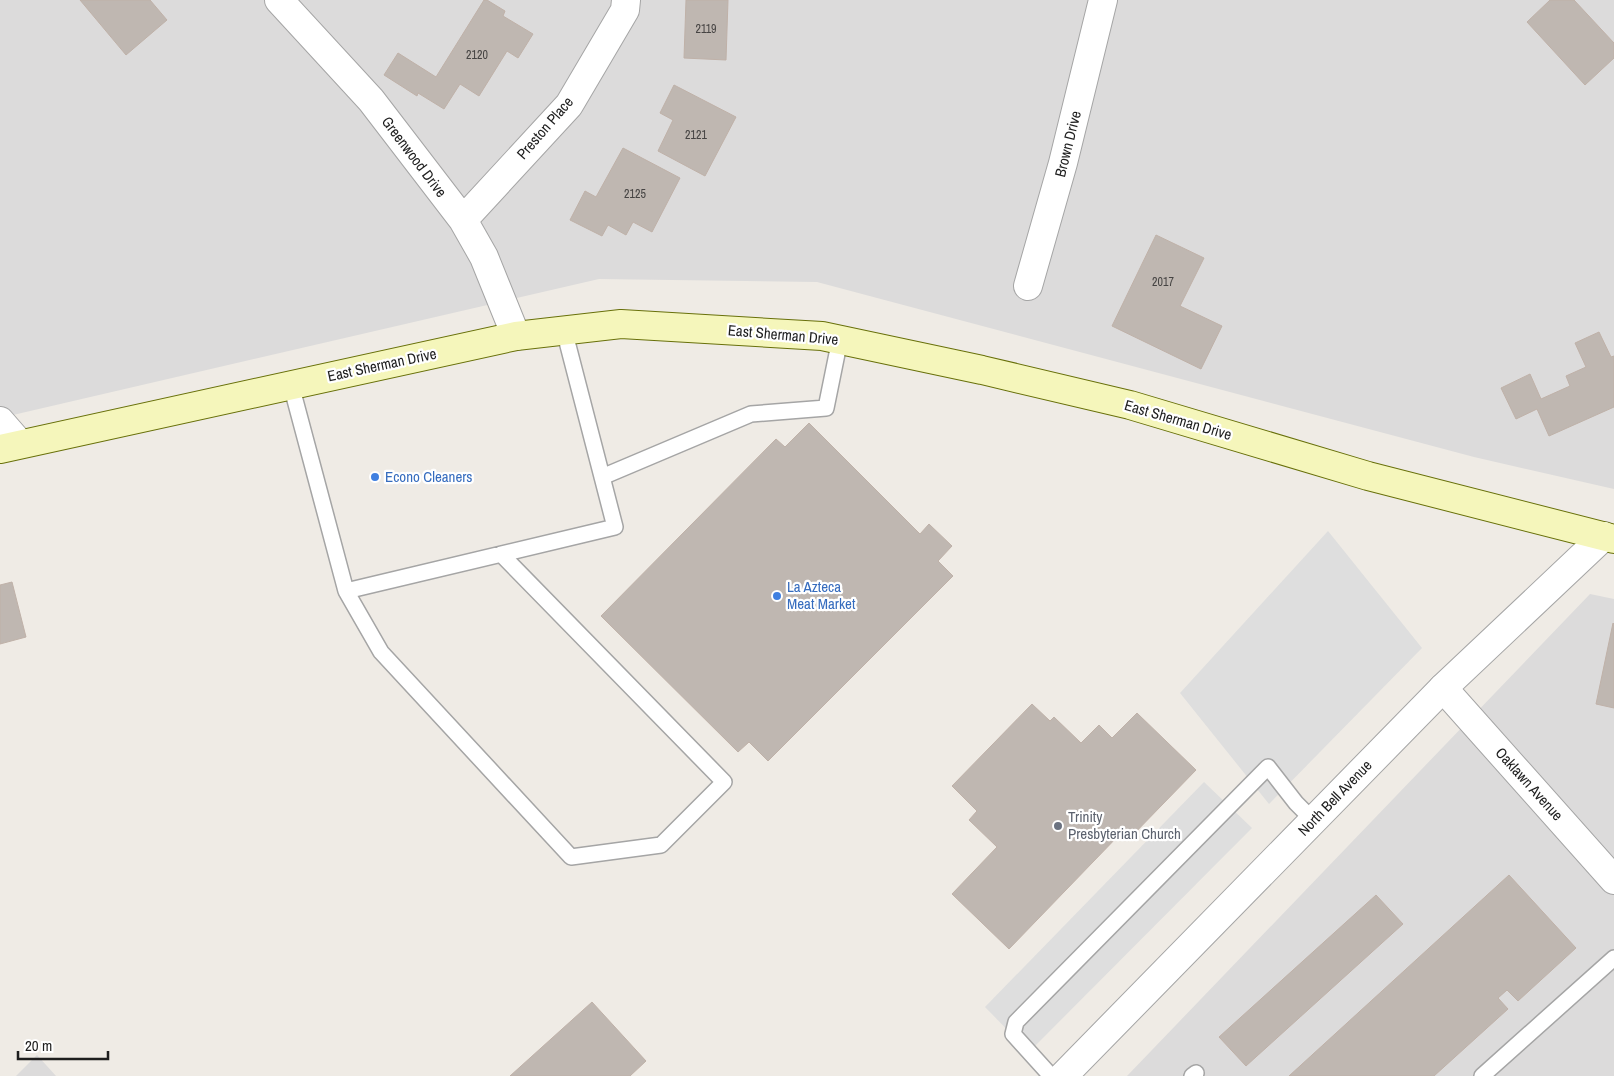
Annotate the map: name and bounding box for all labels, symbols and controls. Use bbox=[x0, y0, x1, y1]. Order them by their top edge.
house number: 2119 bbox=[695, 21, 717, 37]
house number: 2120 bbox=[466, 47, 488, 63]
street label: Preston Place bbox=[512, 92, 578, 163]
street label: Brown Drive bbox=[1049, 108, 1086, 179]
street label: Greenwood Drive bbox=[377, 112, 452, 202]
house number: 2121 bbox=[685, 127, 707, 143]
house number: 2125 bbox=[624, 186, 646, 202]
house number: 2017 bbox=[1152, 274, 1174, 290]
street label: East Sherman Drive bbox=[727, 319, 839, 350]
street label: East Sherman Drive bbox=[326, 343, 438, 386]
street label: East Sherman Drive bbox=[1122, 394, 1234, 445]
place label: Econo Cleaners bbox=[385, 466, 473, 487]
marker: Econo Cleaners bbox=[369, 471, 381, 483]
place label: La Azteca Meat Market bbox=[787, 576, 856, 614]
marker: La Azteca Meat Market bbox=[771, 590, 783, 602]
street label: Oaklawn Avenue bbox=[1491, 742, 1568, 825]
street label: North Bell Avenue bbox=[1293, 755, 1376, 840]
place label: Trinity Presbyterian Church bbox=[1068, 806, 1181, 844]
marker: Trinity Presbyterian Church bbox=[1052, 820, 1064, 832]
scale bar bbox=[18, 1028, 108, 1060]
text: 20 m bbox=[25, 1035, 52, 1056]

